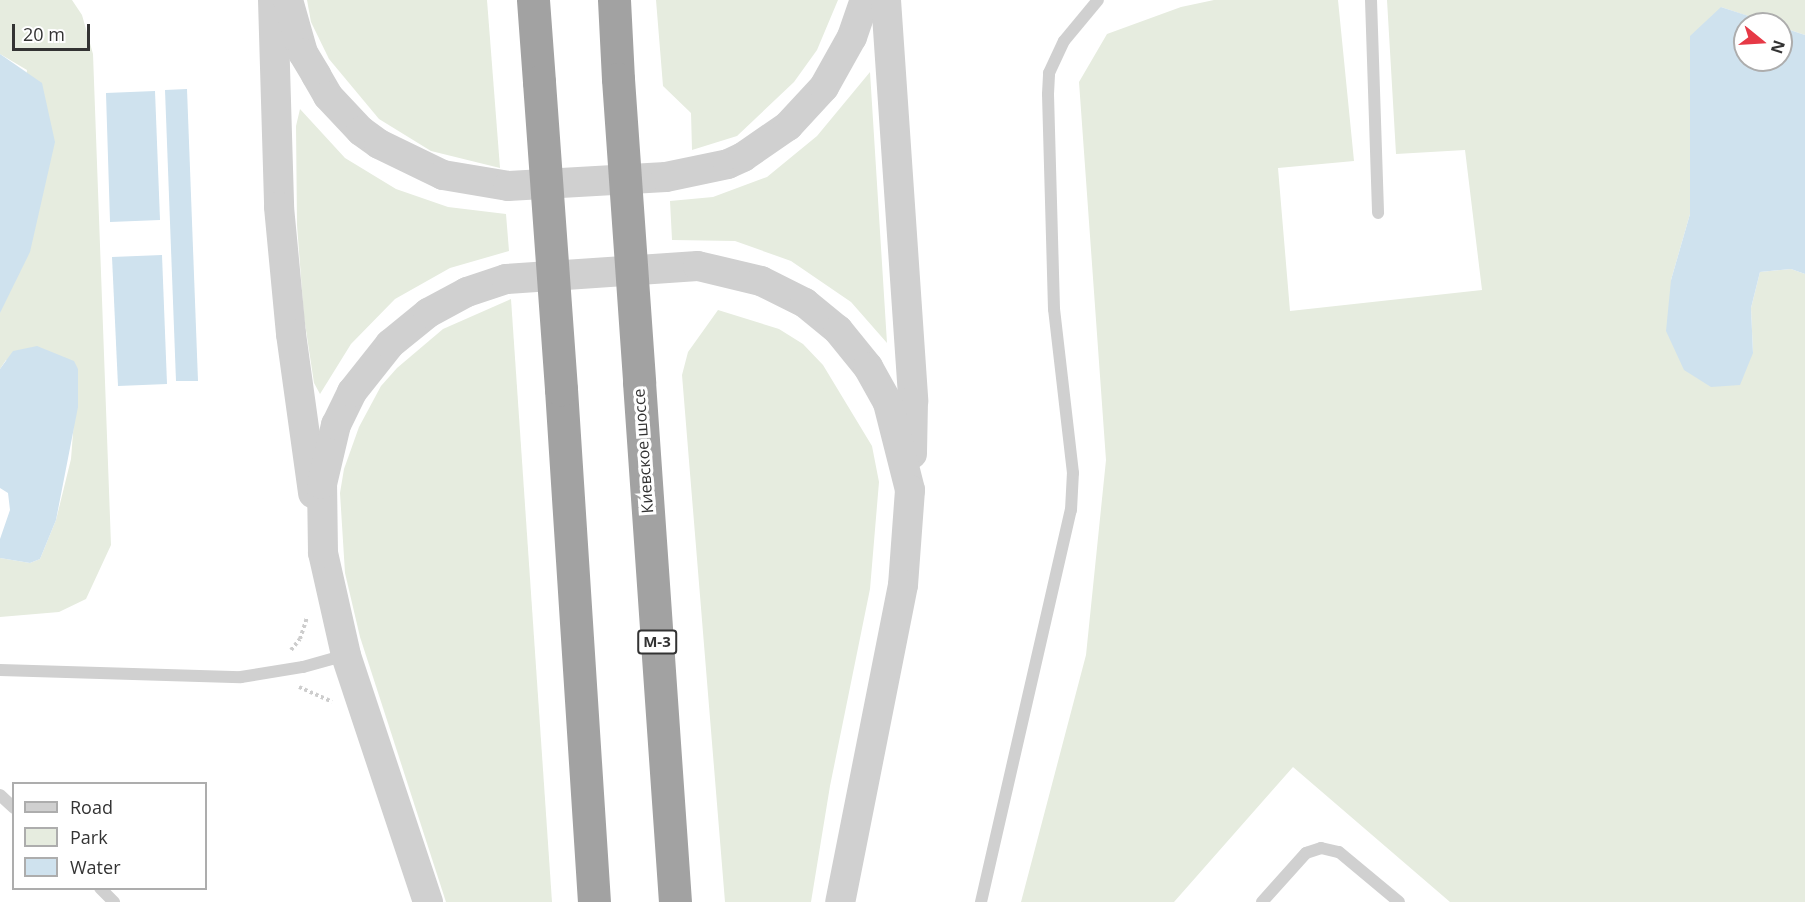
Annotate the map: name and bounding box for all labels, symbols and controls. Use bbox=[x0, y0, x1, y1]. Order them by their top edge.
scale bar bbox=[15, 12, 93, 50]
north arrow bbox=[1733, 12, 1793, 72]
text: 20 m bbox=[23, 22, 65, 46]
text: N bbox=[1766, 37, 1791, 57]
street label: Киевское шоссе bbox=[629, 388, 657, 514]
road number: М-3 bbox=[636, 630, 678, 654]
legend bbox=[12, 782, 207, 890]
text: Road bbox=[70, 795, 113, 819]
text: Park bbox=[70, 825, 108, 849]
text: Water bbox=[70, 855, 121, 879]

